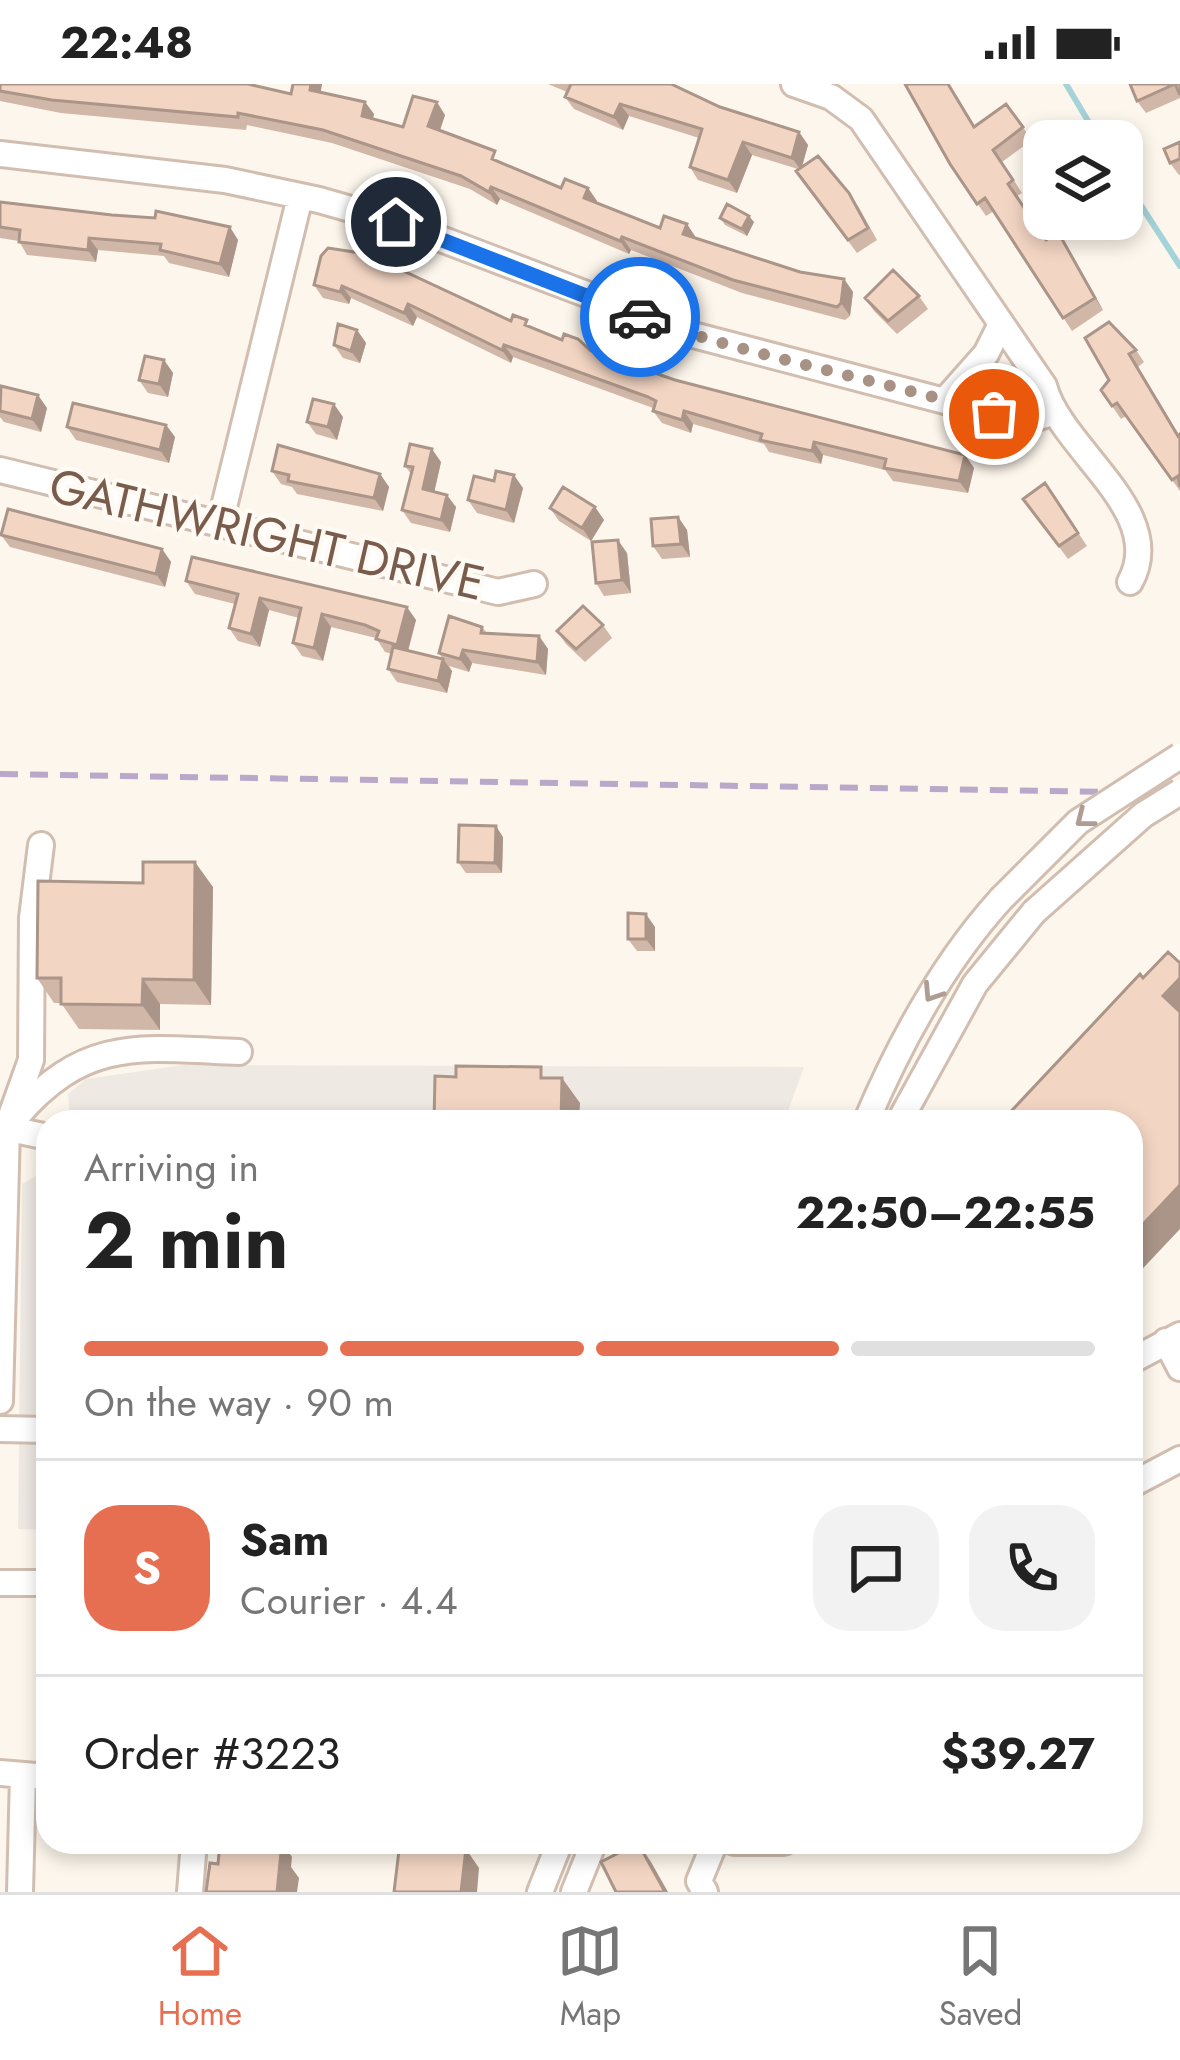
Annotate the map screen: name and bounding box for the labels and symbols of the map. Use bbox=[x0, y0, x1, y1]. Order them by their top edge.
pin bbox=[345, 171, 447, 273]
courier bbox=[580, 257, 700, 377]
pin bbox=[943, 363, 1045, 465]
street label: GATHWRIGHT DRIVE bbox=[43, 451, 491, 618]
one-way arrow bbox=[1076, 805, 1098, 826]
one-way arrow bbox=[924, 980, 946, 1002]

